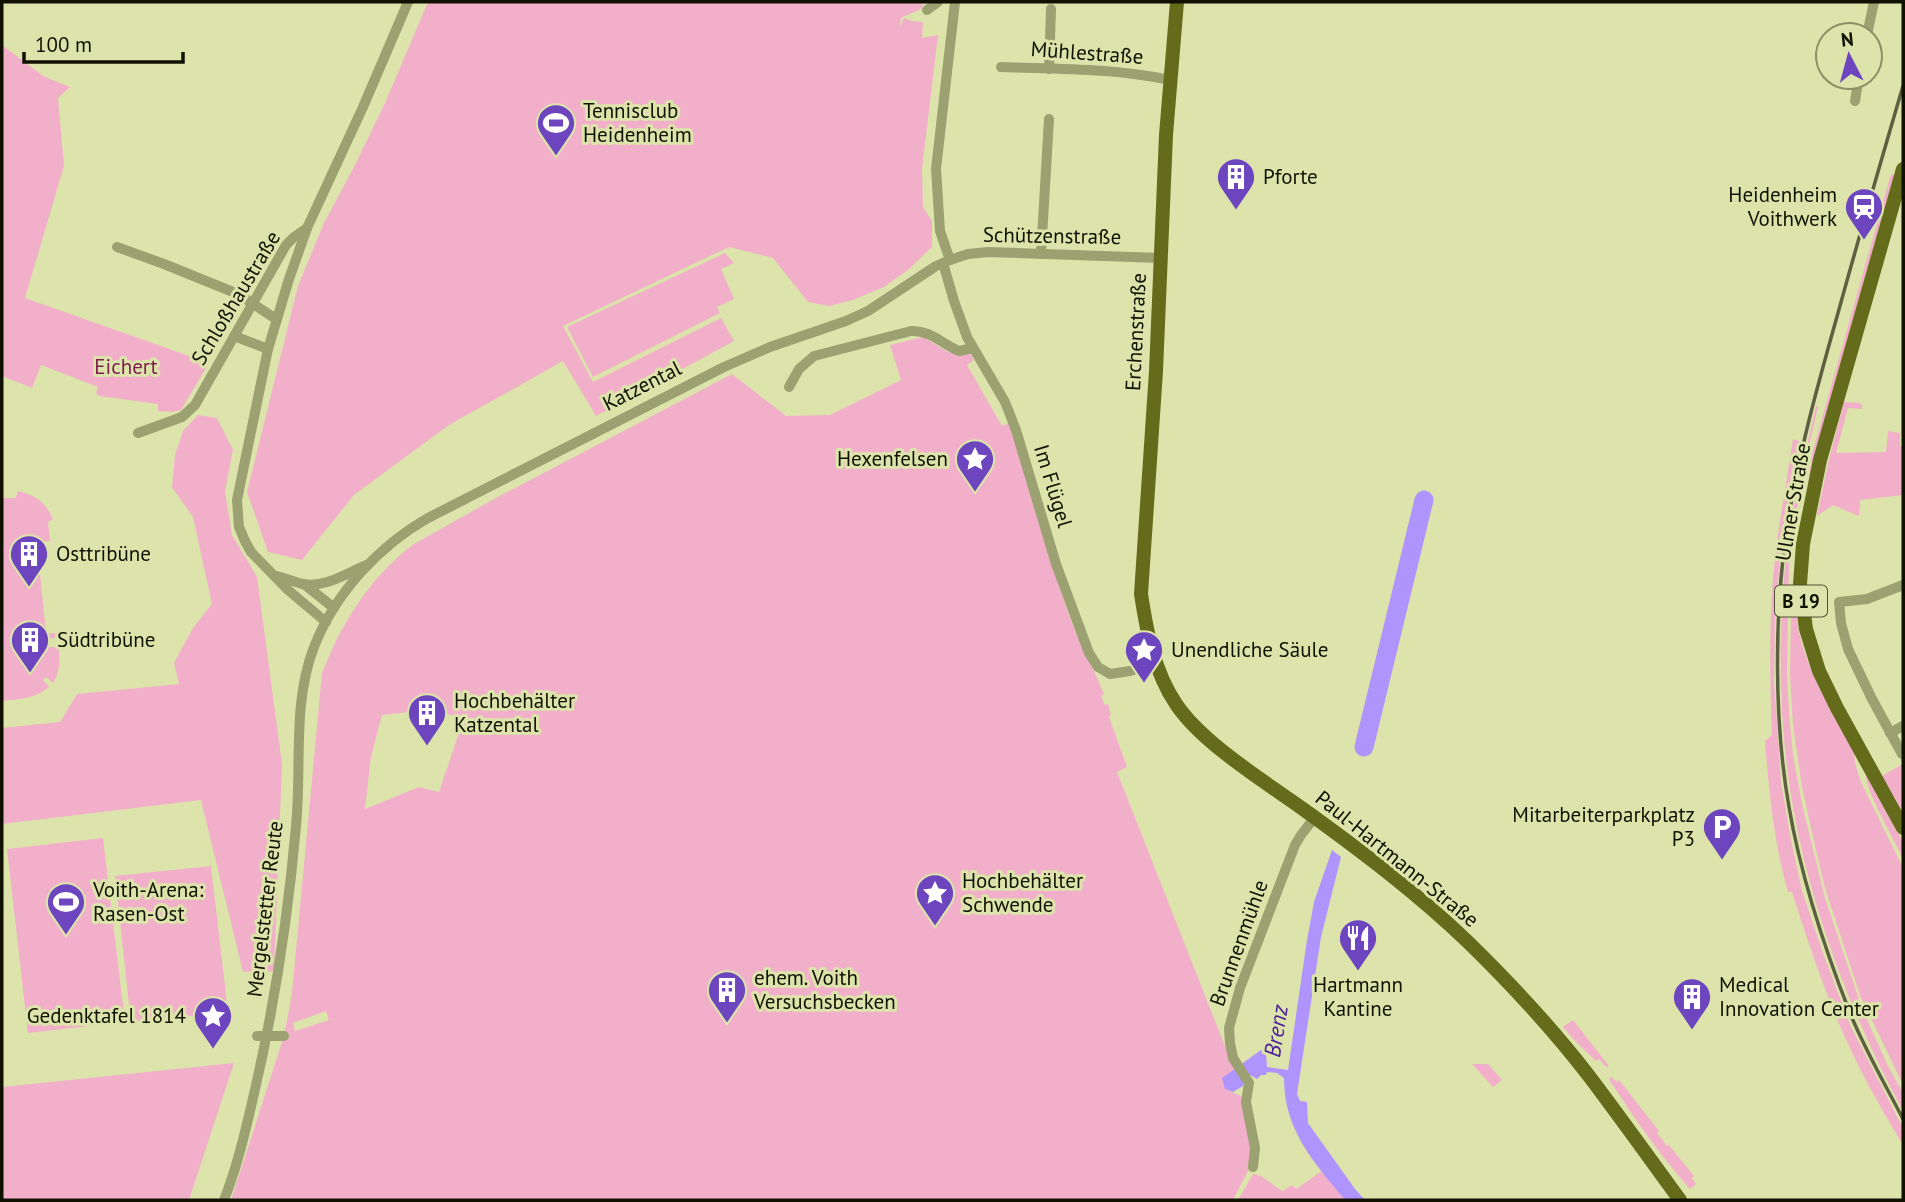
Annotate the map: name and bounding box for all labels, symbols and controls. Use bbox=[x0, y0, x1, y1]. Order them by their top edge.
scale bar bbox=[24, 21, 184, 65]
north arrow bbox=[1814, 21, 1884, 91]
text: N bbox=[1840, 27, 1855, 52]
text: 100 m bbox=[35, 31, 92, 58]
street label: Mühlestraße bbox=[1030, 35, 1144, 70]
place label: Tennisclub Heidenheim bbox=[583, 97, 692, 148]
sports icon: Tennisclub Heidenheim bbox=[535, 102, 577, 157]
building icon: Pforte bbox=[1215, 156, 1257, 211]
place label: Pforte bbox=[1263, 163, 1318, 190]
place label: Heidenheim Voithwerk bbox=[1728, 181, 1837, 232]
station icon: Heidenheim Voithwerk bbox=[1843, 186, 1885, 241]
street label: Schützenstraße bbox=[983, 221, 1121, 250]
street label: Schloßhaustraße bbox=[185, 226, 286, 370]
street label: Erchenstraße bbox=[1119, 272, 1152, 392]
park label: Eichert bbox=[94, 353, 158, 380]
street label: Katzental bbox=[598, 354, 686, 417]
place icon: Hexenfelsen bbox=[954, 438, 996, 493]
street label: Im Flügel bbox=[1028, 441, 1079, 531]
street label: Ulmer Straße bbox=[1769, 441, 1816, 563]
place label: Hexenfelsen bbox=[837, 445, 948, 472]
building icon: Osttribüne bbox=[8, 533, 50, 588]
place label: Osttribüne bbox=[56, 540, 151, 567]
road number: B 19 bbox=[1775, 586, 1827, 616]
building icon: Südtribüne bbox=[9, 619, 51, 674]
place label: Südtribüne bbox=[57, 626, 155, 653]
place icon: Unendliche Säule bbox=[1123, 629, 1165, 684]
place label: Unendliche Säule bbox=[1171, 636, 1328, 663]
place label: Hochbehälter Katzental bbox=[454, 687, 575, 738]
building icon: Hochbehälter Katzental bbox=[406, 692, 448, 747]
street label: Paul-Hartmann-Straße bbox=[1310, 784, 1485, 933]
place label: Mitarbeiterparkplatz P3 bbox=[1512, 801, 1695, 852]
parking icon: Mitarbeiterparkplatz P3 bbox=[1701, 806, 1743, 861]
street label: Mergelstetter Reute bbox=[240, 819, 289, 999]
place label: Hochbehälter Schwende bbox=[962, 867, 1083, 918]
place icon: Hochbehälter Schwende bbox=[914, 872, 956, 927]
place label: Voith-Arena: Rasen-Ost bbox=[92, 876, 204, 927]
street label: Brunnenmühle bbox=[1203, 876, 1274, 1010]
sports icon: Voith-Arena: Rasen-Ost bbox=[45, 881, 87, 936]
restaurant icon: Hartmann Kantine bbox=[1337, 917, 1379, 972]
place label: ehem. Voith Versuchsbecken bbox=[753, 964, 896, 1015]
building icon: ehem. Voith Versuchsbecken bbox=[706, 969, 748, 1024]
place label: Hartmann Kantine bbox=[1313, 971, 1403, 1022]
place label: Medical Innovation Center bbox=[1719, 971, 1879, 1022]
building icon: Medical Innovation Center bbox=[1671, 976, 1713, 1031]
place icon: Gedenktafel 1814 bbox=[192, 995, 234, 1050]
water label: Brenz bbox=[1257, 1001, 1294, 1059]
place label: Gedenktafel 1814 bbox=[27, 1002, 186, 1029]

